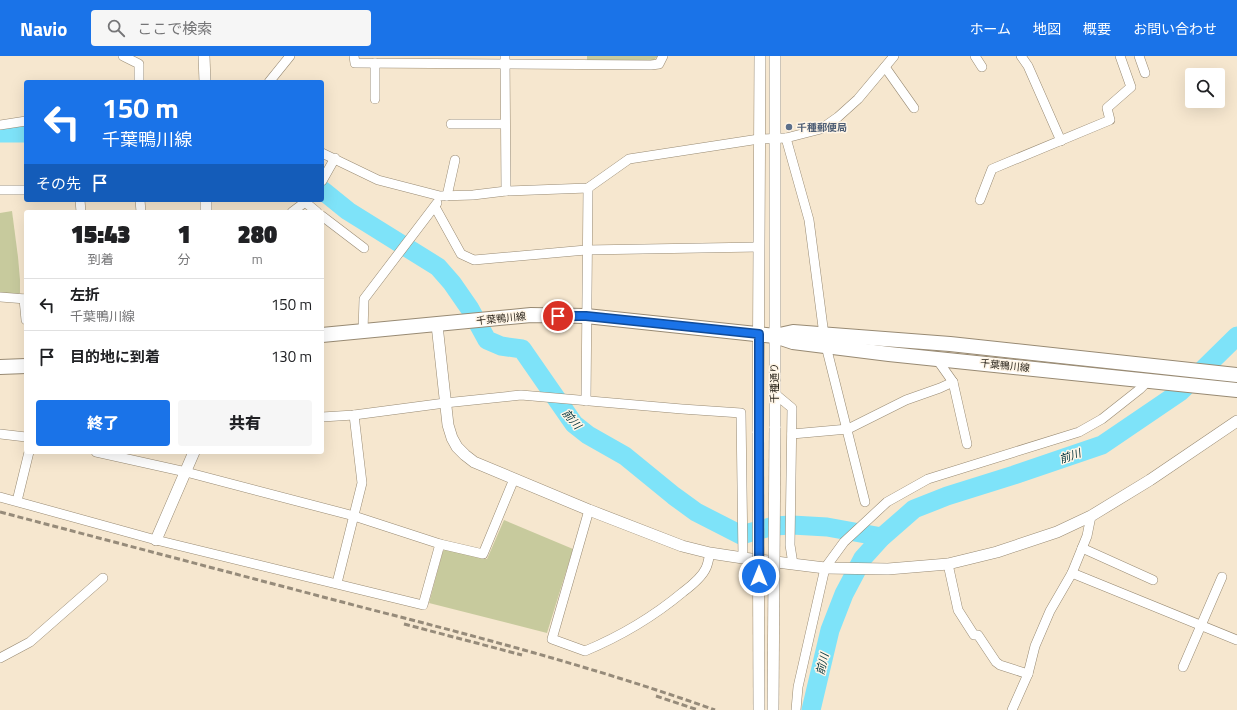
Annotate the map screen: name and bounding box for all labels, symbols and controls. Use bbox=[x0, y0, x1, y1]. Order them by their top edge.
search box bbox=[91, 10, 371, 46]
text: Navio bbox=[20, 14, 67, 43]
icon: search bbox=[105, 17, 127, 39]
text: ここで検索 bbox=[137, 17, 212, 40]
text: ホーム bbox=[969, 18, 1011, 39]
text: 地図 bbox=[1033, 18, 1061, 39]
text: 概要 bbox=[1083, 18, 1111, 39]
text: お問い合わせ bbox=[1133, 18, 1217, 39]
map controls bbox=[1185, 68, 1225, 108]
button: search bbox=[1185, 68, 1225, 108]
text: 150 m bbox=[102, 86, 179, 129]
icon: left bbox=[36, 96, 88, 148]
place label: 千種郵便局 bbox=[797, 120, 847, 135]
marker: 千種郵便局 bbox=[784, 122, 794, 132]
text: 千葉鴨川線 bbox=[102, 126, 192, 153]
text: その先 bbox=[36, 172, 81, 195]
icon: arrive bbox=[89, 172, 111, 194]
text: 15:43 bbox=[71, 216, 131, 252]
text: 1 bbox=[177, 216, 191, 252]
text: 280 bbox=[238, 216, 277, 252]
text: 到着 bbox=[88, 249, 114, 269]
text: 分 bbox=[178, 249, 191, 269]
text: m bbox=[252, 249, 263, 269]
text: 左折 bbox=[70, 283, 100, 306]
text: 150 m bbox=[271, 293, 312, 316]
icon: left bbox=[36, 294, 58, 316]
pin bbox=[541, 299, 575, 333]
icon: arrive bbox=[547, 305, 569, 327]
text: 千葉鴨川線 bbox=[70, 306, 135, 326]
street label: 千葉鴨川線 bbox=[475, 308, 527, 329]
text: 目的地に到着 bbox=[70, 345, 160, 368]
text: 130 m bbox=[271, 345, 312, 368]
icon: arrive bbox=[36, 346, 58, 368]
street label: 千葉鴨川線 bbox=[979, 355, 1031, 376]
street label: 千種通り bbox=[767, 363, 782, 403]
button: 終了 bbox=[36, 400, 170, 446]
button: 共有 bbox=[178, 400, 312, 446]
water label: 前川 bbox=[559, 405, 586, 433]
water label: 前川 bbox=[1057, 445, 1084, 467]
position arrow bbox=[738, 555, 780, 597]
water label: 前川 bbox=[812, 651, 832, 677]

